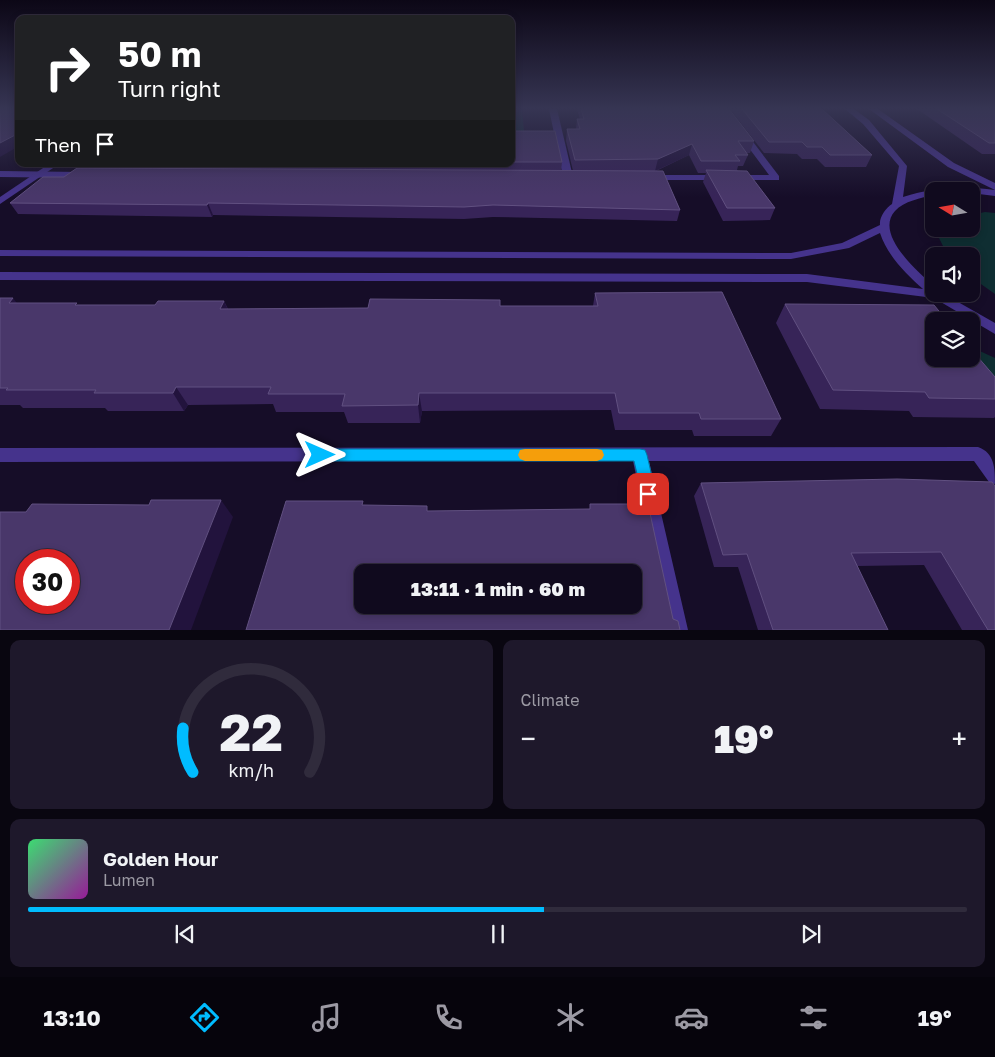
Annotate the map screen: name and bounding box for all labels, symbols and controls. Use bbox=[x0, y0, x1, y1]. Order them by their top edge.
text: 50 m bbox=[118, 33, 201, 75]
icon: right bbox=[35, 35, 100, 100]
text: Turn right bbox=[118, 75, 221, 102]
icon: arrive bbox=[91, 130, 119, 158]
text: Then bbox=[35, 133, 81, 156]
north arrow bbox=[925, 182, 980, 238]
map controls bbox=[925, 182, 980, 367]
button: sound bbox=[925, 247, 980, 302]
button: layers bbox=[925, 312, 980, 367]
position arrow bbox=[293, 428, 345, 480]
pin bbox=[627, 473, 669, 515]
icon: arrive bbox=[634, 480, 662, 508]
speed limit sign: 30 bbox=[15, 549, 80, 614]
text: 13:11 · 1 min · 60 m bbox=[411, 577, 585, 600]
text: Climate bbox=[521, 690, 580, 710]
text: 22 bbox=[220, 700, 283, 762]
text: 19° bbox=[714, 716, 774, 761]
text: − bbox=[521, 722, 536, 755]
text: + bbox=[952, 722, 967, 755]
text: km/h bbox=[229, 759, 274, 781]
text: Golden Hour bbox=[103, 847, 218, 870]
text: Lumen bbox=[103, 870, 155, 890]
icon: previous bbox=[171, 920, 199, 948]
icon: pause bbox=[484, 920, 512, 948]
icon: next bbox=[797, 920, 825, 948]
icon: directions bbox=[187, 1000, 222, 1035]
icon: music bbox=[309, 1000, 344, 1035]
icon: phone bbox=[431, 1000, 466, 1035]
icon: climate bbox=[553, 1000, 588, 1035]
icon: car bbox=[674, 1000, 709, 1035]
icon: filters bbox=[796, 1000, 831, 1035]
text: 13:10 bbox=[43, 1004, 101, 1031]
text: 19° bbox=[918, 1004, 952, 1031]

